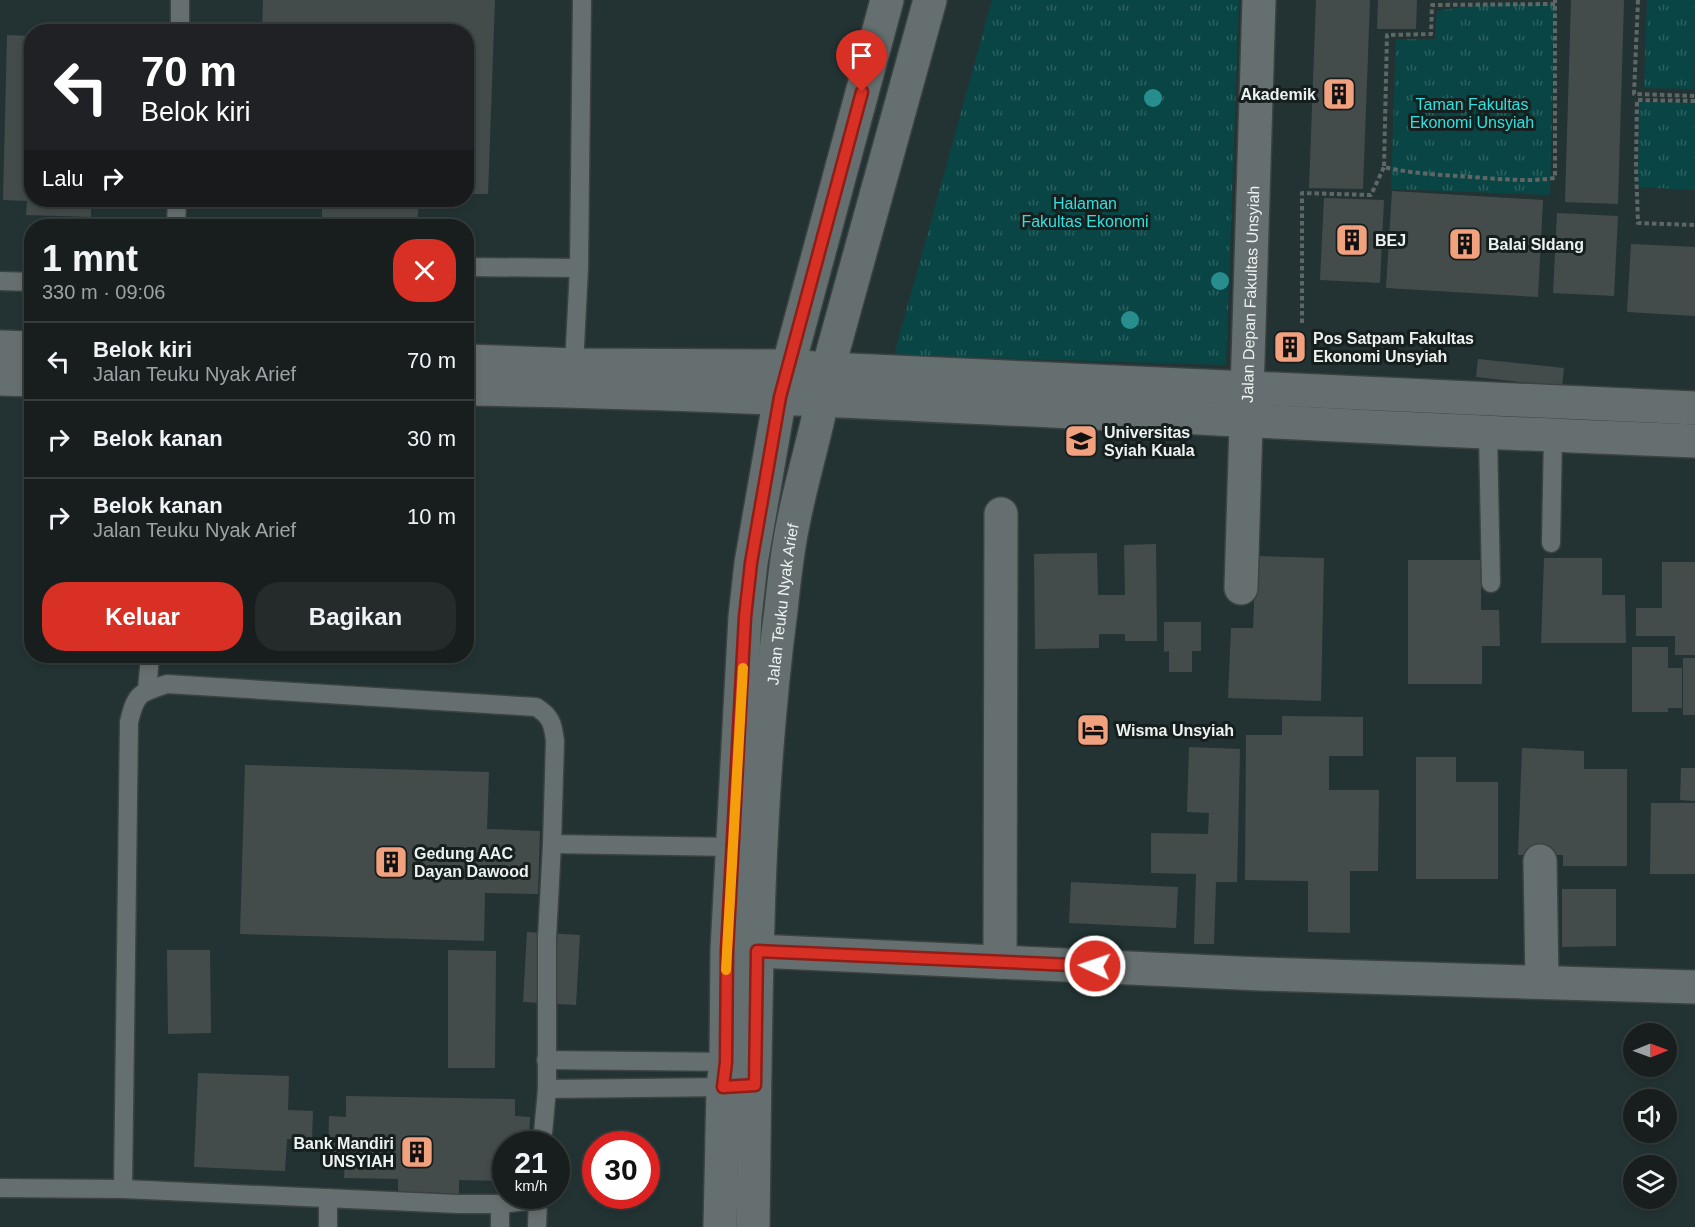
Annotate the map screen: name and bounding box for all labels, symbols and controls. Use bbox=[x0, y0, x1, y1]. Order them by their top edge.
pin bbox=[836, 30, 887, 92]
icon: arrive bbox=[845, 39, 878, 72]
icon: left bbox=[42, 48, 120, 126]
text: 70 m bbox=[141, 48, 237, 95]
building icon: Akademik bbox=[1321, 76, 1357, 112]
place label: Akademik bbox=[1240, 86, 1316, 103]
park label: Taman Fakultas Ekonomi Unsyiah bbox=[1410, 96, 1534, 131]
text: Belok kiri bbox=[141, 97, 251, 127]
icon: right bbox=[96, 162, 129, 195]
text: Lalu bbox=[42, 166, 84, 191]
street label: Jalan Depan Fakultas Unsyiah bbox=[1239, 185, 1262, 403]
park label: Halaman Fakultas Ekonomi bbox=[1021, 195, 1149, 230]
building icon: BEJ bbox=[1334, 222, 1370, 258]
building icon: Balai SIdang bbox=[1447, 226, 1483, 262]
place label: BEJ bbox=[1375, 232, 1406, 249]
place label: Balai SIdang bbox=[1488, 236, 1584, 253]
text: 1 mnt bbox=[42, 238, 138, 279]
button: close bbox=[393, 239, 456, 302]
text: 330 m · 09:06 bbox=[42, 281, 165, 303]
building icon: Pos Satpam Fakultas Ekonomi Unsyiah bbox=[1272, 329, 1308, 365]
place label: Pos Satpam Fakultas Ekonomi Unsyiah bbox=[1313, 330, 1474, 365]
text: Belok kiri bbox=[93, 337, 192, 362]
icon: left bbox=[42, 345, 75, 378]
text: 70 m bbox=[407, 348, 456, 373]
text: Jalan Teuku Nyak Arief bbox=[93, 363, 296, 385]
icon: right bbox=[42, 423, 75, 456]
school or university icon: Universitas Syiah Kuala bbox=[1063, 423, 1099, 459]
place label: Universitas Syiah Kuala bbox=[1104, 424, 1195, 459]
text: Belok kanan bbox=[93, 426, 223, 451]
text: 30 m bbox=[407, 426, 456, 451]
text: Belok kanan bbox=[93, 493, 223, 518]
icon: right bbox=[42, 501, 75, 534]
text: 10 m bbox=[407, 504, 456, 529]
text: Jalan Teuku Nyak Arief bbox=[93, 519, 296, 541]
street label: Jalan Teuku Nyak Arief bbox=[764, 521, 802, 686]
button: Keluar bbox=[42, 582, 243, 651]
button: Bagikan bbox=[255, 582, 456, 651]
hotel icon: Wisma Unsyiah bbox=[1075, 712, 1111, 748]
place label: Wisma Unsyiah bbox=[1116, 722, 1234, 739]
building icon: Gedung AAC Dayan Dawood bbox=[373, 844, 409, 880]
place label: Gedung AAC Dayan Dawood bbox=[414, 845, 529, 880]
position arrow bbox=[1063, 934, 1127, 998]
north arrow bbox=[1623, 1023, 1677, 1077]
map controls bbox=[1623, 1023, 1677, 1209]
button: sound bbox=[1623, 1089, 1677, 1143]
speed limit sign: 30 bbox=[582, 1131, 660, 1209]
building icon: Bank Mandiri UNSYIAH bbox=[399, 1134, 435, 1170]
place label: Bank Mandiri UNSYIAH bbox=[294, 1135, 394, 1170]
text: 21 bbox=[514, 1146, 548, 1179]
button: layers bbox=[1623, 1155, 1677, 1209]
text: km/h bbox=[515, 1177, 547, 1194]

